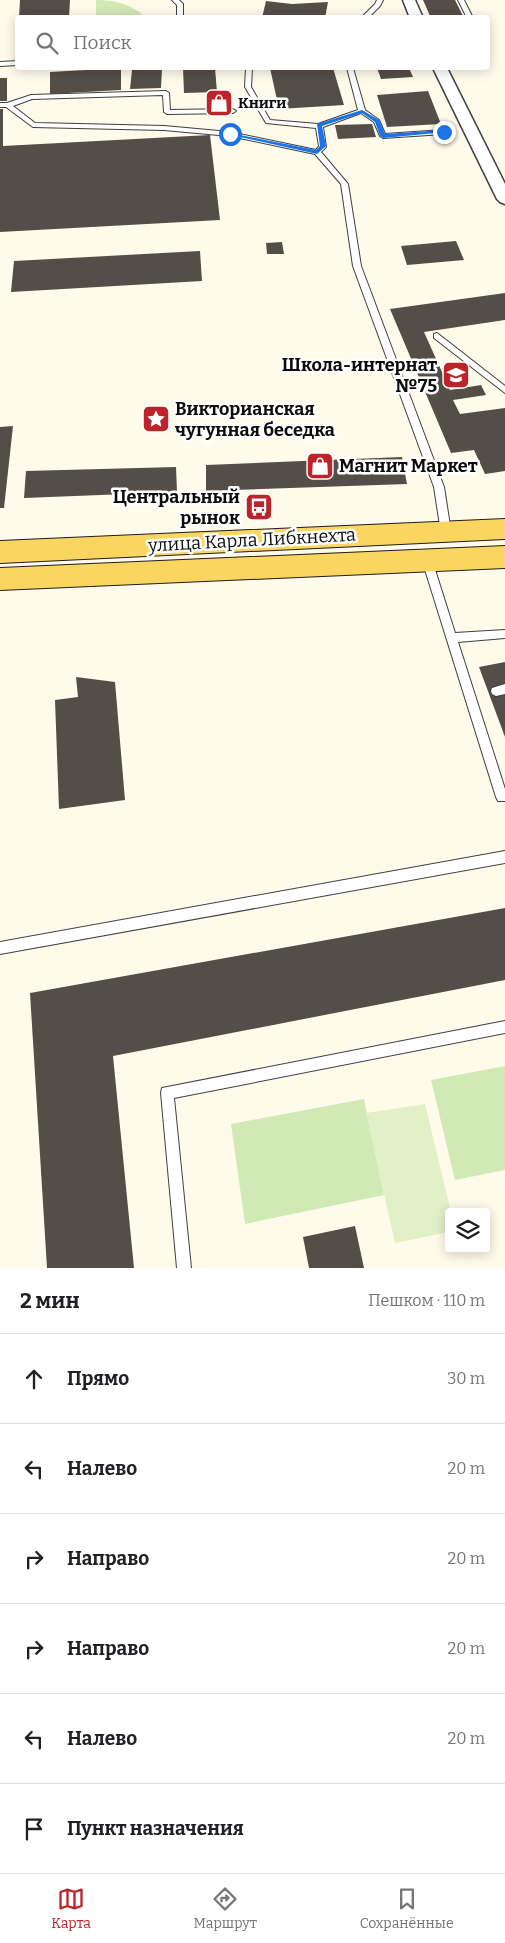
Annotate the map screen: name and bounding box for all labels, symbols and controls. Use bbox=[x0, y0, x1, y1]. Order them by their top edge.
search box bbox=[15, 15, 490, 70]
icon: search bbox=[33, 29, 61, 57]
text: Поиск bbox=[73, 31, 132, 54]
shop icon: Книги bbox=[204, 88, 234, 118]
place label: Книги bbox=[238, 94, 286, 112]
route end bbox=[433, 121, 456, 144]
route start bbox=[219, 123, 242, 146]
place label: Школа-интернат №75 bbox=[282, 354, 437, 397]
school or university icon: Школа-интернат №75 bbox=[441, 360, 471, 390]
place label: Викторианская чугунная беседка bbox=[175, 398, 335, 441]
place icon: Викторианская чугунная беседка bbox=[141, 404, 171, 434]
shop icon: Магнит Маркет bbox=[305, 451, 335, 481]
place label: Магнит Маркет bbox=[339, 455, 478, 477]
place label: Центральный рынок bbox=[113, 486, 240, 529]
bus stop icon: Центральный рынок bbox=[244, 492, 274, 522]
street label: улица Карла Либкнехта bbox=[147, 524, 357, 556]
map controls bbox=[445, 1208, 490, 1253]
button: layers bbox=[445, 1208, 490, 1253]
text: 2 мин bbox=[20, 1288, 80, 1314]
text: Пешком · 110 m bbox=[368, 1291, 485, 1310]
icon: ahead bbox=[20, 1365, 48, 1393]
text: Прямо bbox=[67, 1367, 129, 1390]
text: 30 m bbox=[447, 1369, 485, 1388]
icon: left bbox=[20, 1455, 48, 1483]
text: Налево bbox=[67, 1457, 137, 1480]
text: 20 m bbox=[448, 1459, 485, 1478]
icon: right bbox=[20, 1545, 48, 1573]
text: Направо bbox=[67, 1547, 149, 1570]
text: 20 m bbox=[448, 1549, 485, 1568]
icon: right bbox=[20, 1635, 48, 1663]
text: Направо bbox=[67, 1637, 149, 1660]
text: 20 m bbox=[448, 1639, 485, 1658]
icon: left bbox=[20, 1725, 48, 1753]
text: Налево bbox=[67, 1727, 137, 1750]
text: 20 m bbox=[448, 1729, 485, 1748]
icon: arrive bbox=[20, 1815, 48, 1843]
text: Пункт назначения bbox=[67, 1817, 244, 1840]
tab: Карта bbox=[51, 1885, 91, 1932]
tab: Маршрут bbox=[194, 1885, 257, 1932]
tab: Сохранённые bbox=[360, 1885, 454, 1932]

